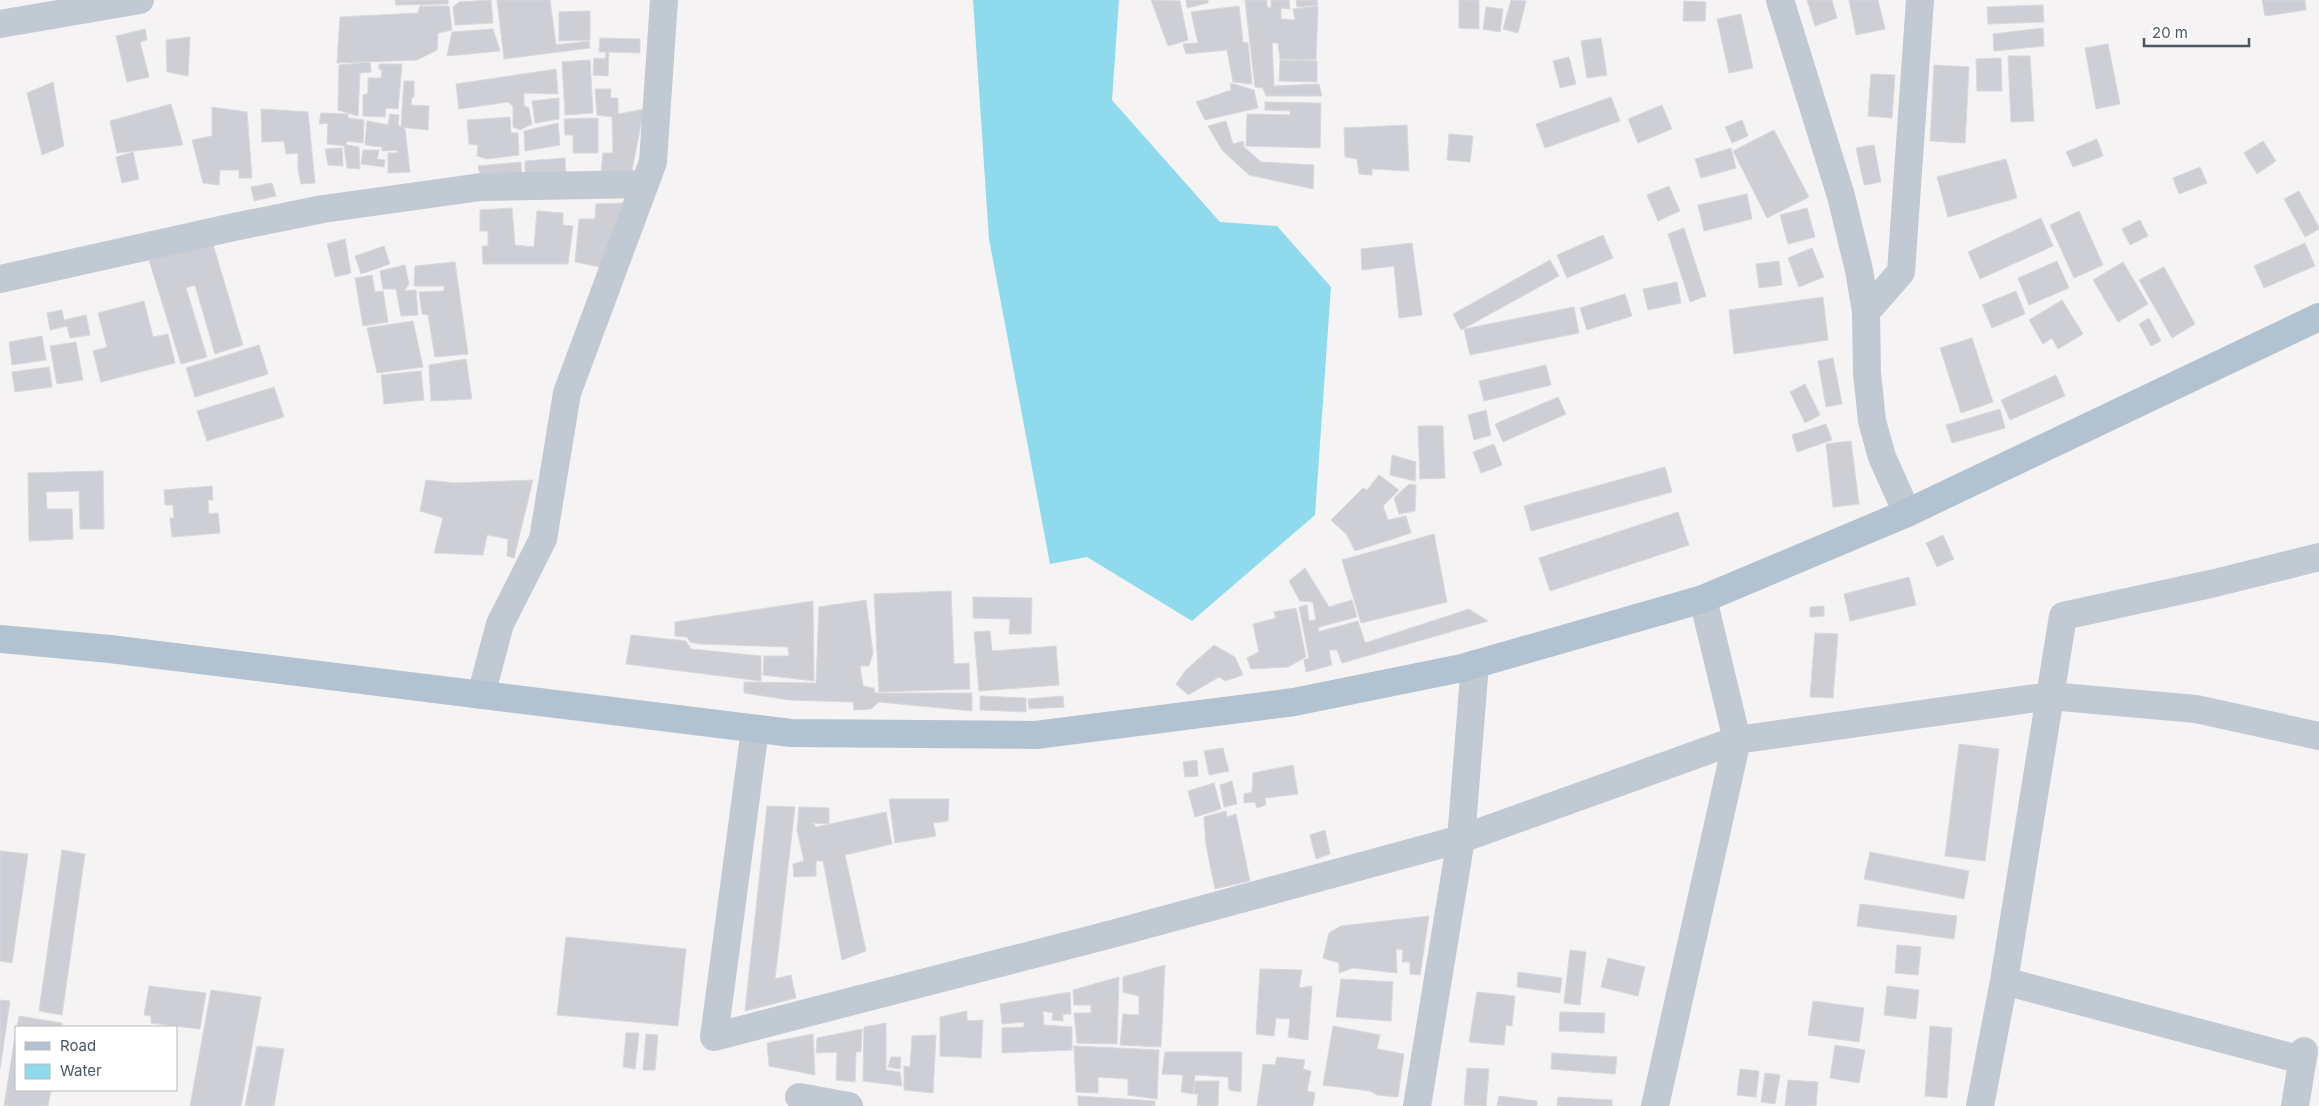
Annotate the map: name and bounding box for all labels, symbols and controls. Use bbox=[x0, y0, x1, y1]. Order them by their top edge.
scale bar bbox=[2144, 15, 2249, 47]
text: 20 m bbox=[2152, 23, 2188, 42]
legend bbox=[15, 1026, 178, 1091]
text: Road bbox=[60, 1036, 96, 1055]
text: Water bbox=[60, 1061, 102, 1080]

